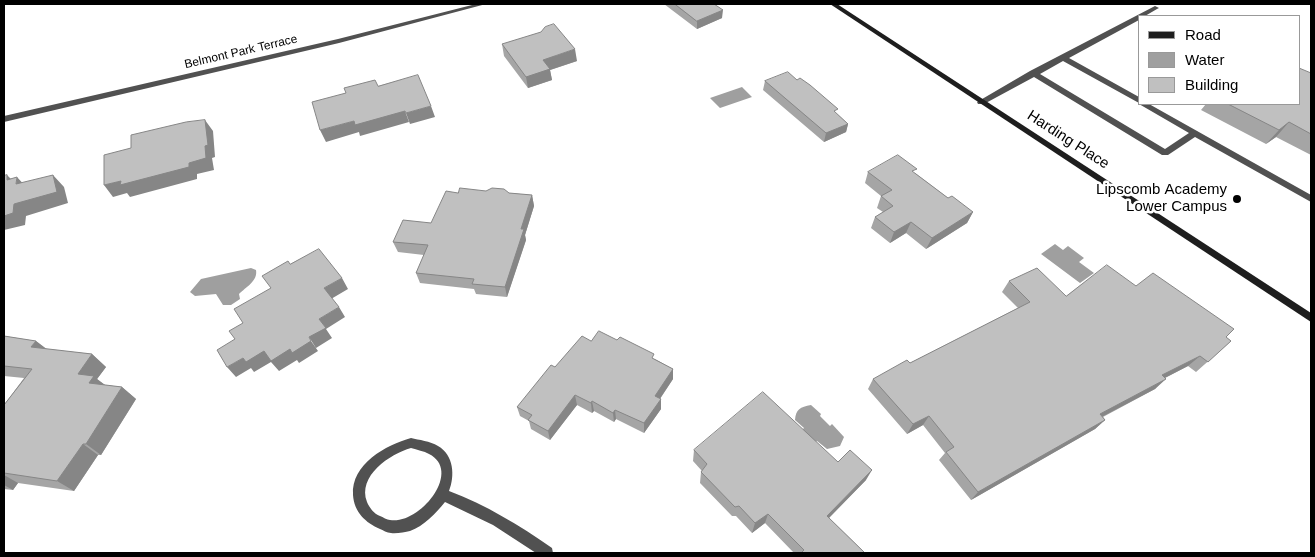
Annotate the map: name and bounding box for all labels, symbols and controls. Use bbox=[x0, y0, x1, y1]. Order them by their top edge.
legend bbox=[1138, 15, 1300, 105]
text: Road bbox=[1185, 26, 1221, 43]
street label: Belmont Park Terrace bbox=[183, 32, 299, 72]
text: Water bbox=[1185, 51, 1224, 68]
text: Building bbox=[1185, 76, 1238, 93]
street label: Harding Place bbox=[1024, 107, 1112, 173]
place label: Lipscomb Academy Lower Campus bbox=[1096, 181, 1227, 216]
marker: Lipscomb Academy Lower Campus bbox=[1231, 193, 1243, 205]

